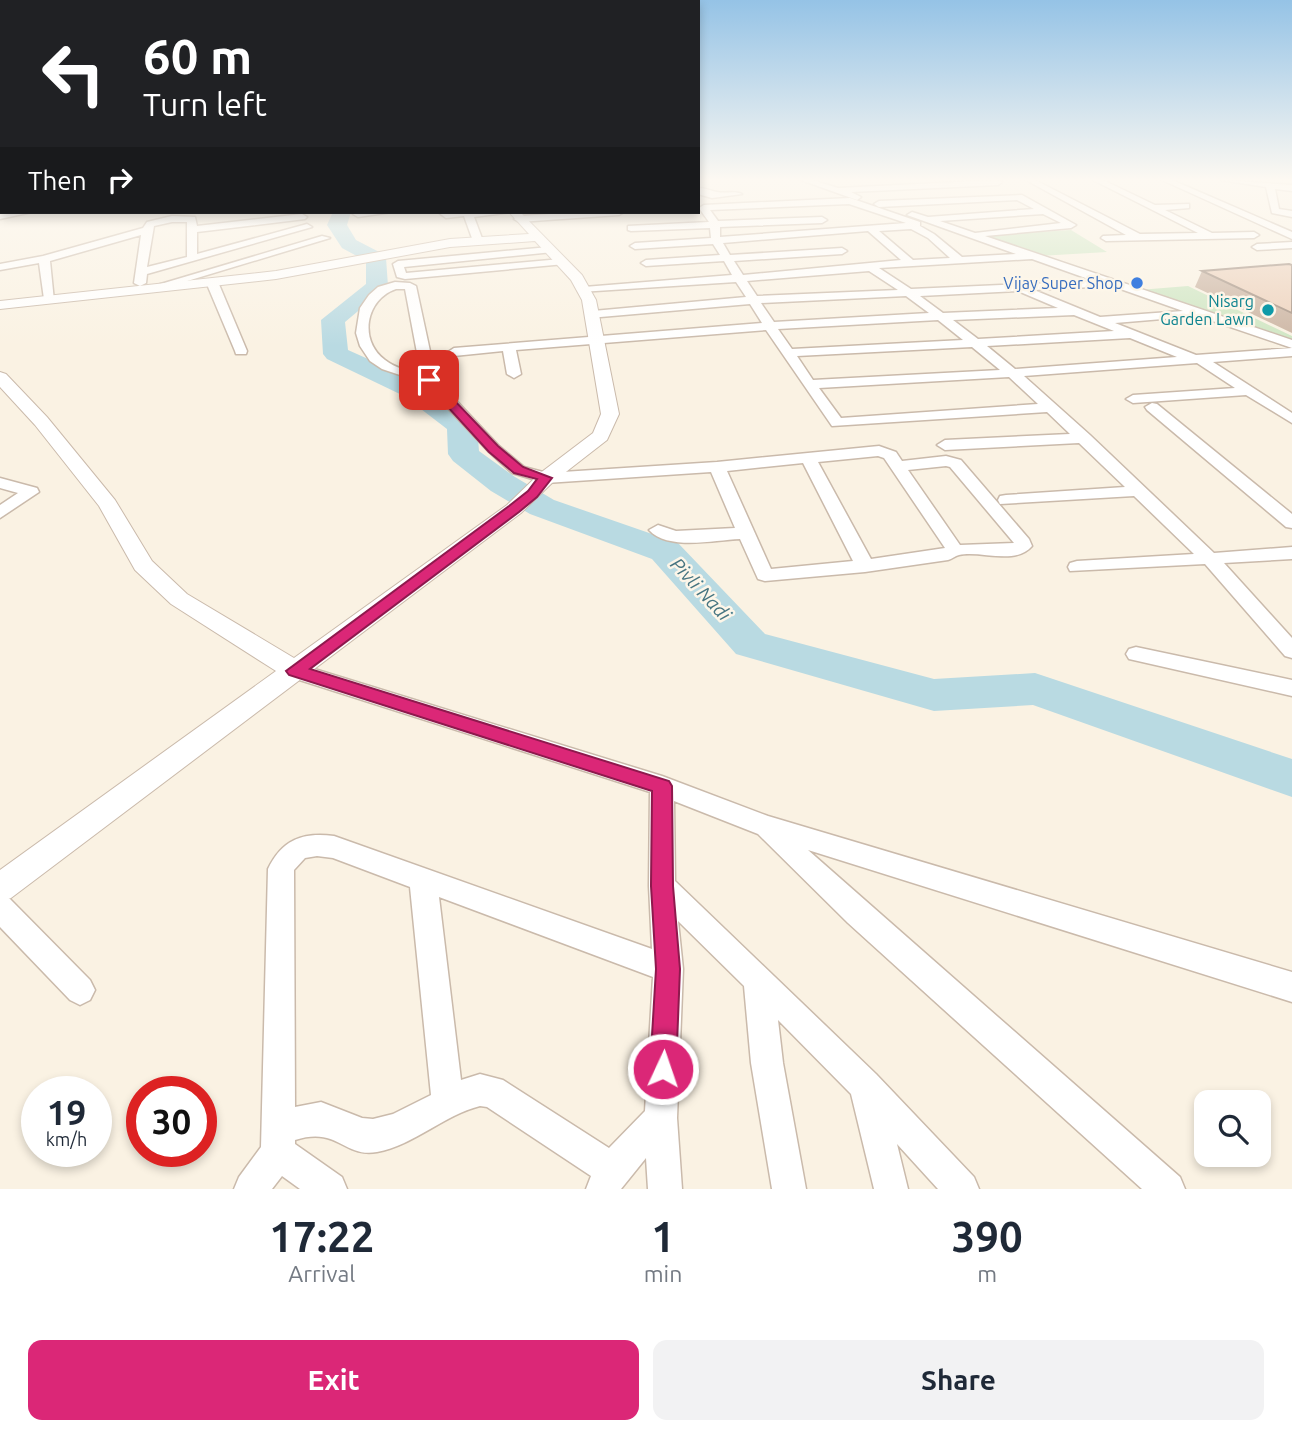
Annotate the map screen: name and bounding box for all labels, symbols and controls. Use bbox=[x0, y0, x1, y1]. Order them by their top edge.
icon: left bbox=[28, 28, 119, 119]
text: 60 m bbox=[143, 28, 252, 83]
text: Turn left bbox=[143, 86, 267, 122]
icon: right bbox=[101, 161, 139, 199]
text: Then bbox=[28, 166, 87, 195]
place label: Vijay Super Shop bbox=[1003, 274, 1123, 292]
marker: Vijay Super Shop bbox=[1129, 275, 1145, 291]
place label: Nisarg Garden Lawn bbox=[1160, 292, 1254, 328]
marker: Nisarg Garden Lawn bbox=[1260, 302, 1276, 318]
pin bbox=[399, 350, 459, 410]
icon: arrive bbox=[410, 361, 448, 399]
water label: Pivli Nadi bbox=[666, 553, 737, 626]
position arrow bbox=[626, 1032, 700, 1106]
speed limit sign: 30 bbox=[126, 1076, 217, 1167]
map controls bbox=[1194, 1090, 1271, 1167]
button: search bbox=[1194, 1090, 1271, 1167]
text: 19 bbox=[47, 1092, 86, 1132]
text: km/h bbox=[46, 1129, 87, 1149]
text: 17:22 bbox=[269, 1213, 374, 1260]
text: 1 bbox=[651, 1213, 675, 1260]
text: 390 bbox=[952, 1213, 1023, 1260]
text: Arrival bbox=[288, 1261, 355, 1286]
text: min bbox=[644, 1261, 682, 1286]
text: m bbox=[977, 1261, 997, 1286]
button: Exit bbox=[28, 1340, 639, 1420]
button: Share bbox=[653, 1340, 1264, 1420]

